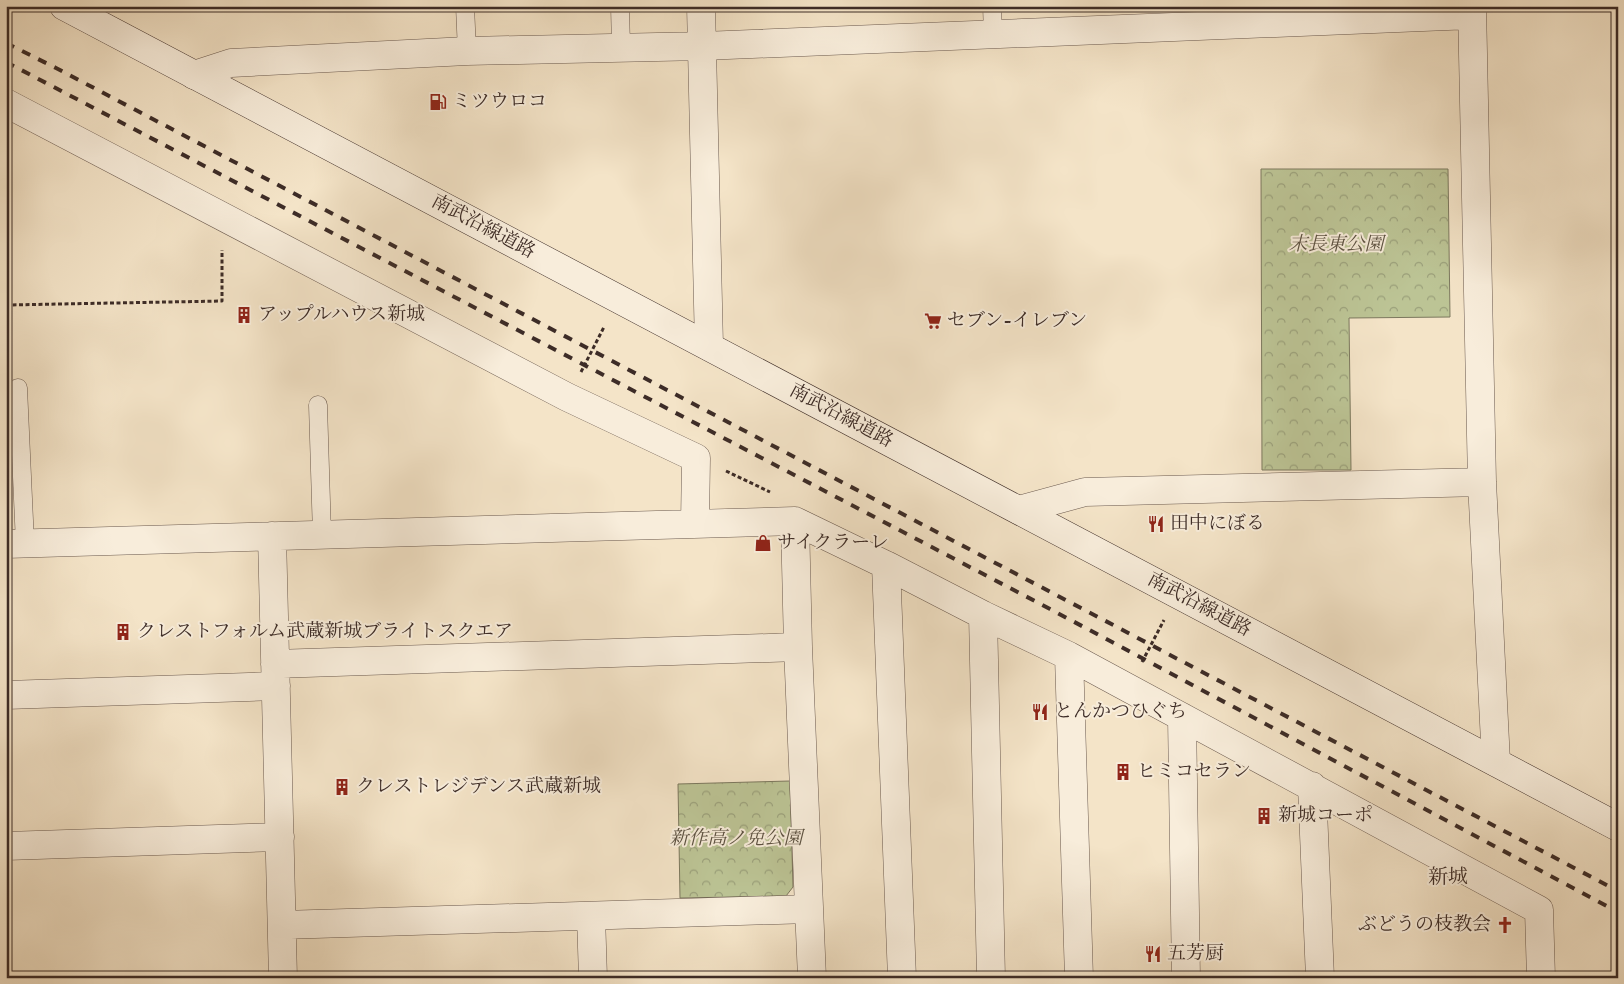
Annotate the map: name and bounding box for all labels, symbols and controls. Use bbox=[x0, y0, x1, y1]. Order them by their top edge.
place label: ミツウロコ bbox=[452, 90, 547, 114]
fuel station icon: ミツウロコ bbox=[428, 92, 448, 112]
street label: 南武沿線道路 bbox=[427, 190, 539, 264]
park label: 末長東公園 bbox=[1288, 233, 1386, 257]
place label: アップルハウス新城 bbox=[258, 303, 425, 327]
building icon: アップルハウス新城 bbox=[234, 305, 254, 325]
place label: セブン-イレブン bbox=[947, 309, 1087, 333]
supermarket icon: セブン-イレブン bbox=[923, 311, 943, 331]
street label: 南武沿線道路 bbox=[785, 379, 897, 453]
place label: 田中にぼる bbox=[1170, 512, 1265, 536]
restaurant icon: 田中にぼる bbox=[1146, 514, 1166, 534]
place label: サイクラーレ bbox=[777, 531, 889, 555]
shop icon: サイクラーレ bbox=[753, 533, 773, 553]
street label: 南武沿線道路 bbox=[1143, 568, 1255, 642]
place label: クレストフォルム武蔵新城ブライトスクエア bbox=[137, 620, 513, 644]
building icon: クレストフォルム武蔵新城ブライトスクエア bbox=[113, 622, 133, 642]
place label: とんかつひぐち bbox=[1054, 700, 1187, 724]
restaurant icon: とんかつひぐち bbox=[1030, 702, 1050, 722]
place label: ヒミコセラン bbox=[1137, 760, 1251, 784]
building icon: ヒミコセラン bbox=[1113, 762, 1133, 782]
place label: クレストレジデンス武蔵新城 bbox=[356, 775, 601, 799]
building icon: クレストレジデンス武蔵新城 bbox=[332, 777, 352, 797]
place label: 新城コーポ bbox=[1278, 804, 1373, 828]
building icon: 新城コーポ bbox=[1254, 806, 1274, 826]
park label: 新作高ノ免公園 bbox=[669, 827, 805, 851]
district label: 新城 bbox=[1428, 865, 1468, 890]
place label: ぶどうの枝教会 bbox=[1358, 913, 1491, 937]
church icon: ぶどうの枝教会 bbox=[1495, 915, 1515, 935]
place label: 五芳厨 bbox=[1167, 942, 1224, 966]
restaurant icon: 五芳厨 bbox=[1143, 944, 1163, 964]

